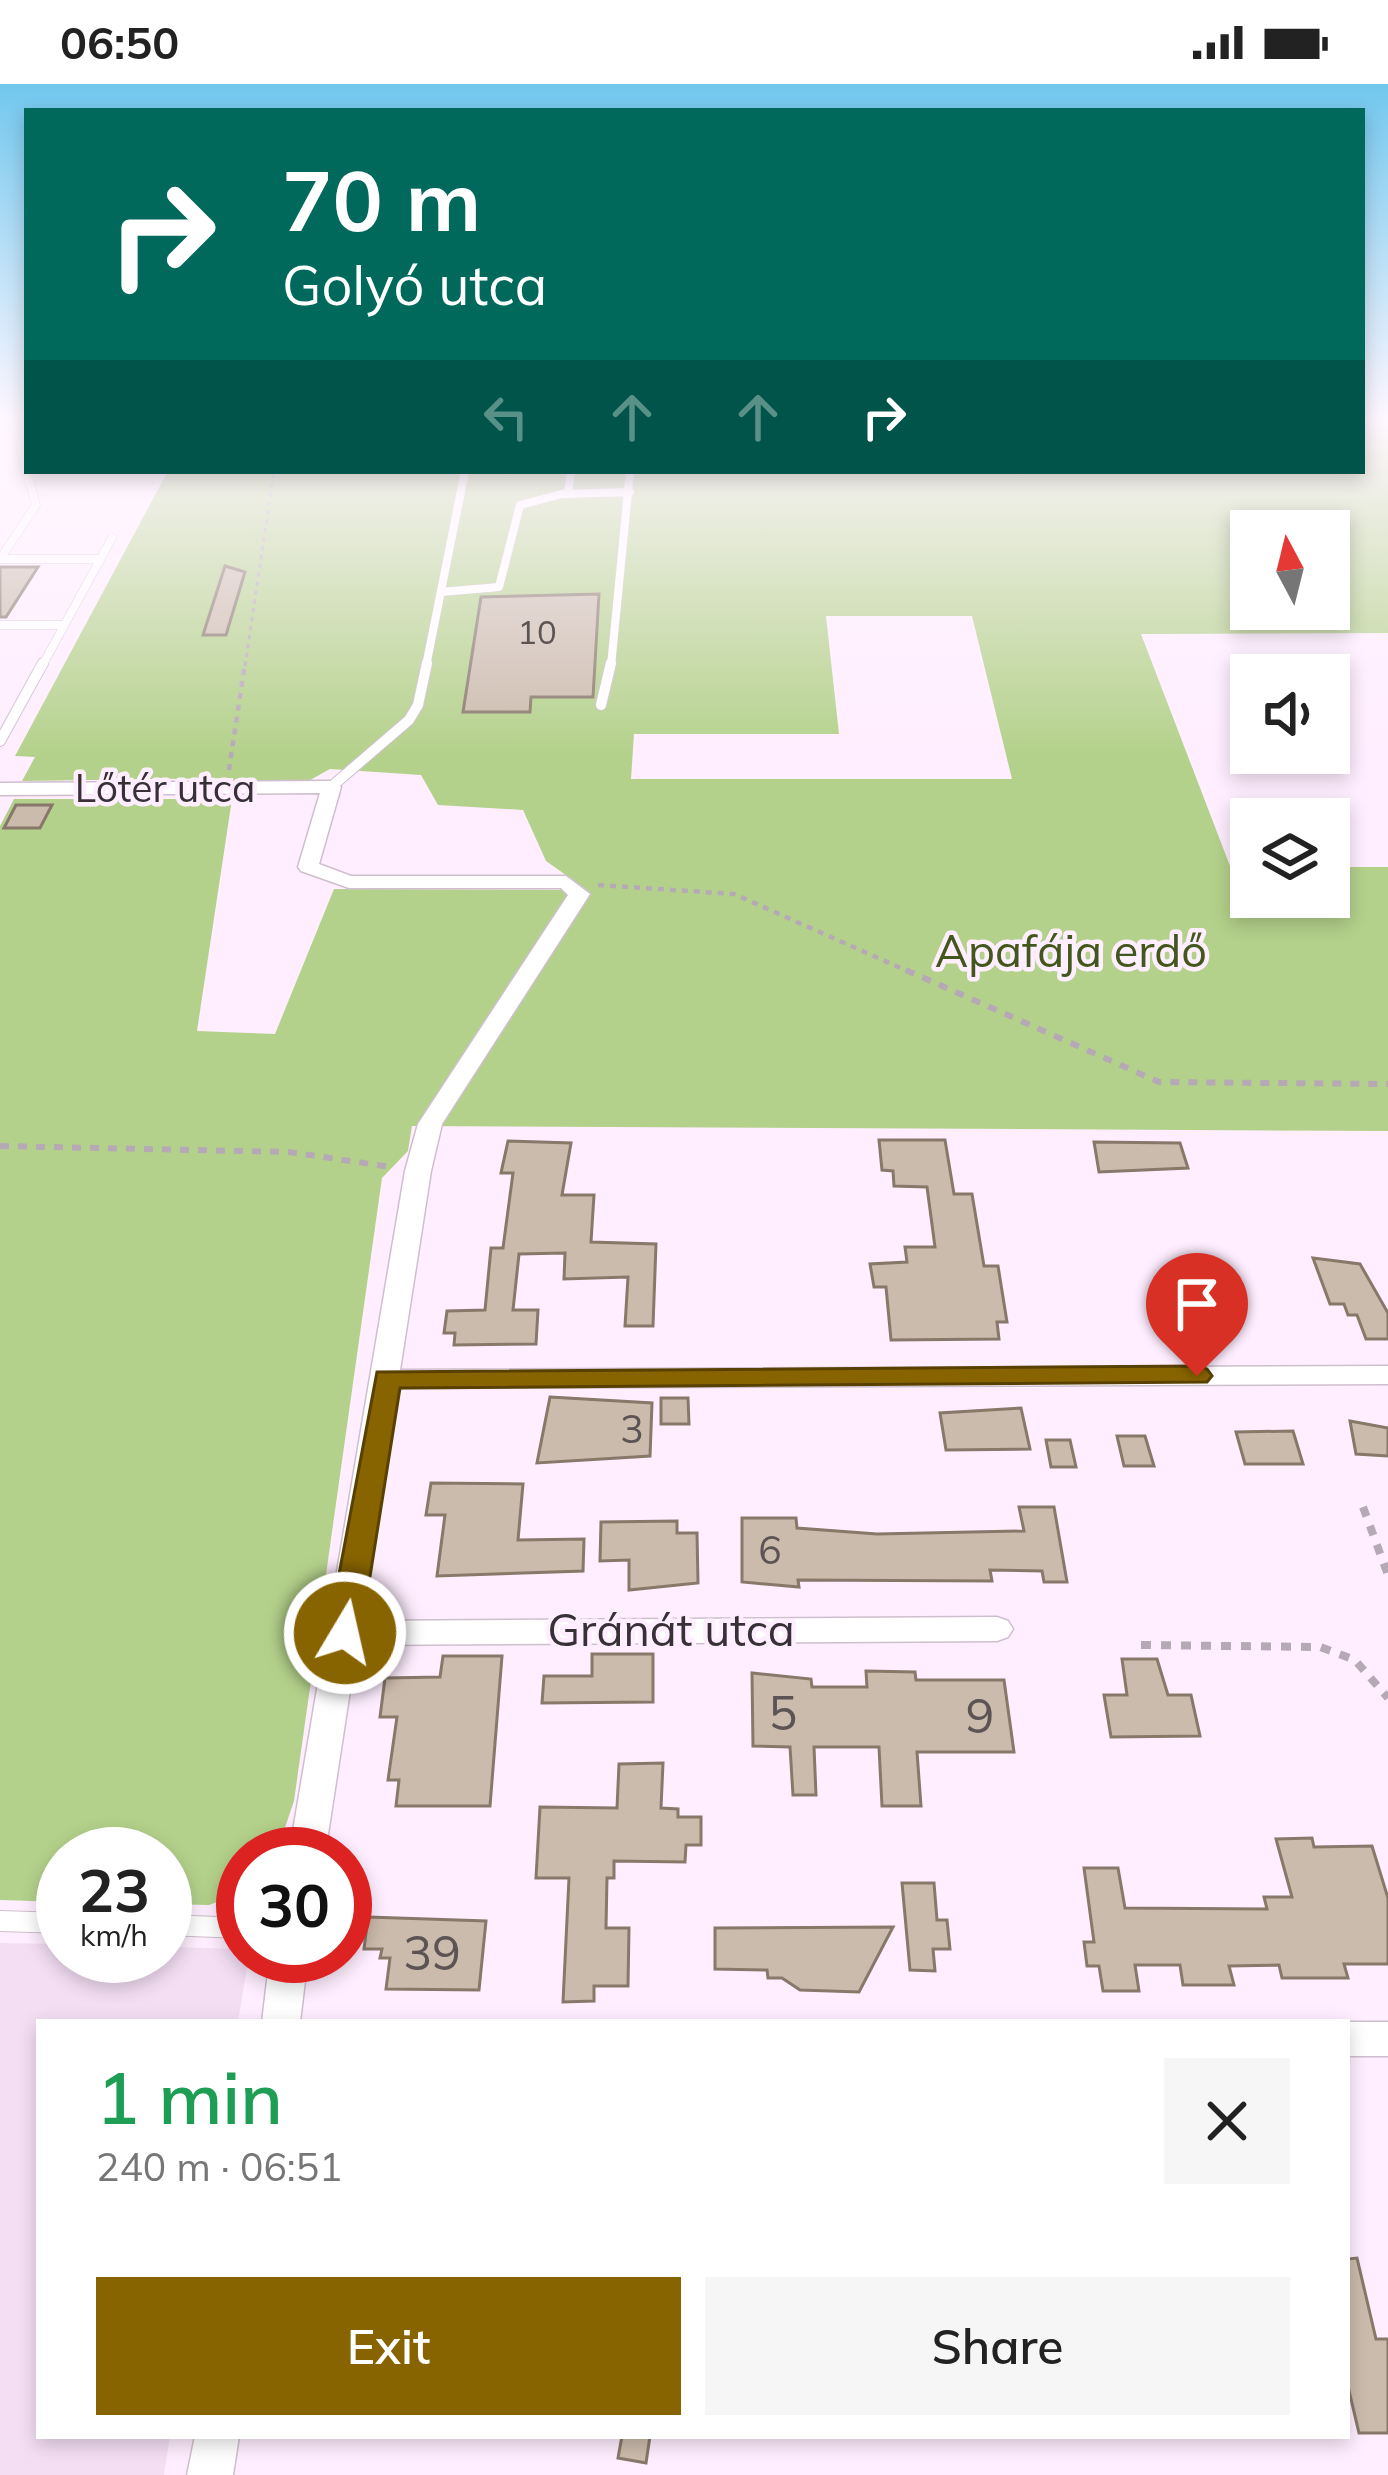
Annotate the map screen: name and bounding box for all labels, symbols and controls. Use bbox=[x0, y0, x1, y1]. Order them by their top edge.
text: 06:50 bbox=[60, 14, 179, 70]
text: 70 m bbox=[282, 147, 481, 252]
icon: right bbox=[84, 156, 240, 312]
text: Golyó utca bbox=[282, 251, 547, 319]
icon: left bbox=[473, 384, 539, 450]
icon: ahead bbox=[599, 384, 665, 450]
icon: ahead bbox=[725, 384, 791, 450]
icon: right bbox=[851, 384, 917, 450]
north arrow bbox=[1230, 510, 1350, 630]
map controls bbox=[1230, 510, 1350, 918]
house number: 10 bbox=[517, 611, 557, 652]
button: sound bbox=[1230, 654, 1350, 774]
street label: Lőtér utca bbox=[75, 763, 255, 812]
button: layers bbox=[1230, 798, 1350, 918]
park label: Apafája erdő bbox=[935, 922, 1207, 978]
pin bbox=[1146, 1253, 1248, 1376]
icon: arrive bbox=[1164, 1271, 1230, 1337]
house number: 3 bbox=[620, 1404, 644, 1453]
house number: 6 bbox=[758, 1525, 782, 1574]
position arrow bbox=[282, 1570, 408, 1696]
street label: Gránát utca bbox=[547, 1601, 795, 1657]
house number: 5 bbox=[769, 1682, 797, 1742]
house number: 9 bbox=[966, 1685, 994, 1745]
speed limit sign: 30 bbox=[216, 1827, 372, 1983]
text: 23 bbox=[78, 1852, 150, 1927]
text: km/h bbox=[80, 1916, 148, 1954]
house number: 39 bbox=[403, 1922, 461, 1982]
text: 1 min bbox=[96, 2052, 283, 2142]
button: close bbox=[1164, 2058, 1290, 2184]
text: 240 m · 06:51 bbox=[96, 2142, 342, 2191]
button: Exit bbox=[96, 2277, 681, 2415]
button: Share bbox=[705, 2277, 1290, 2415]

